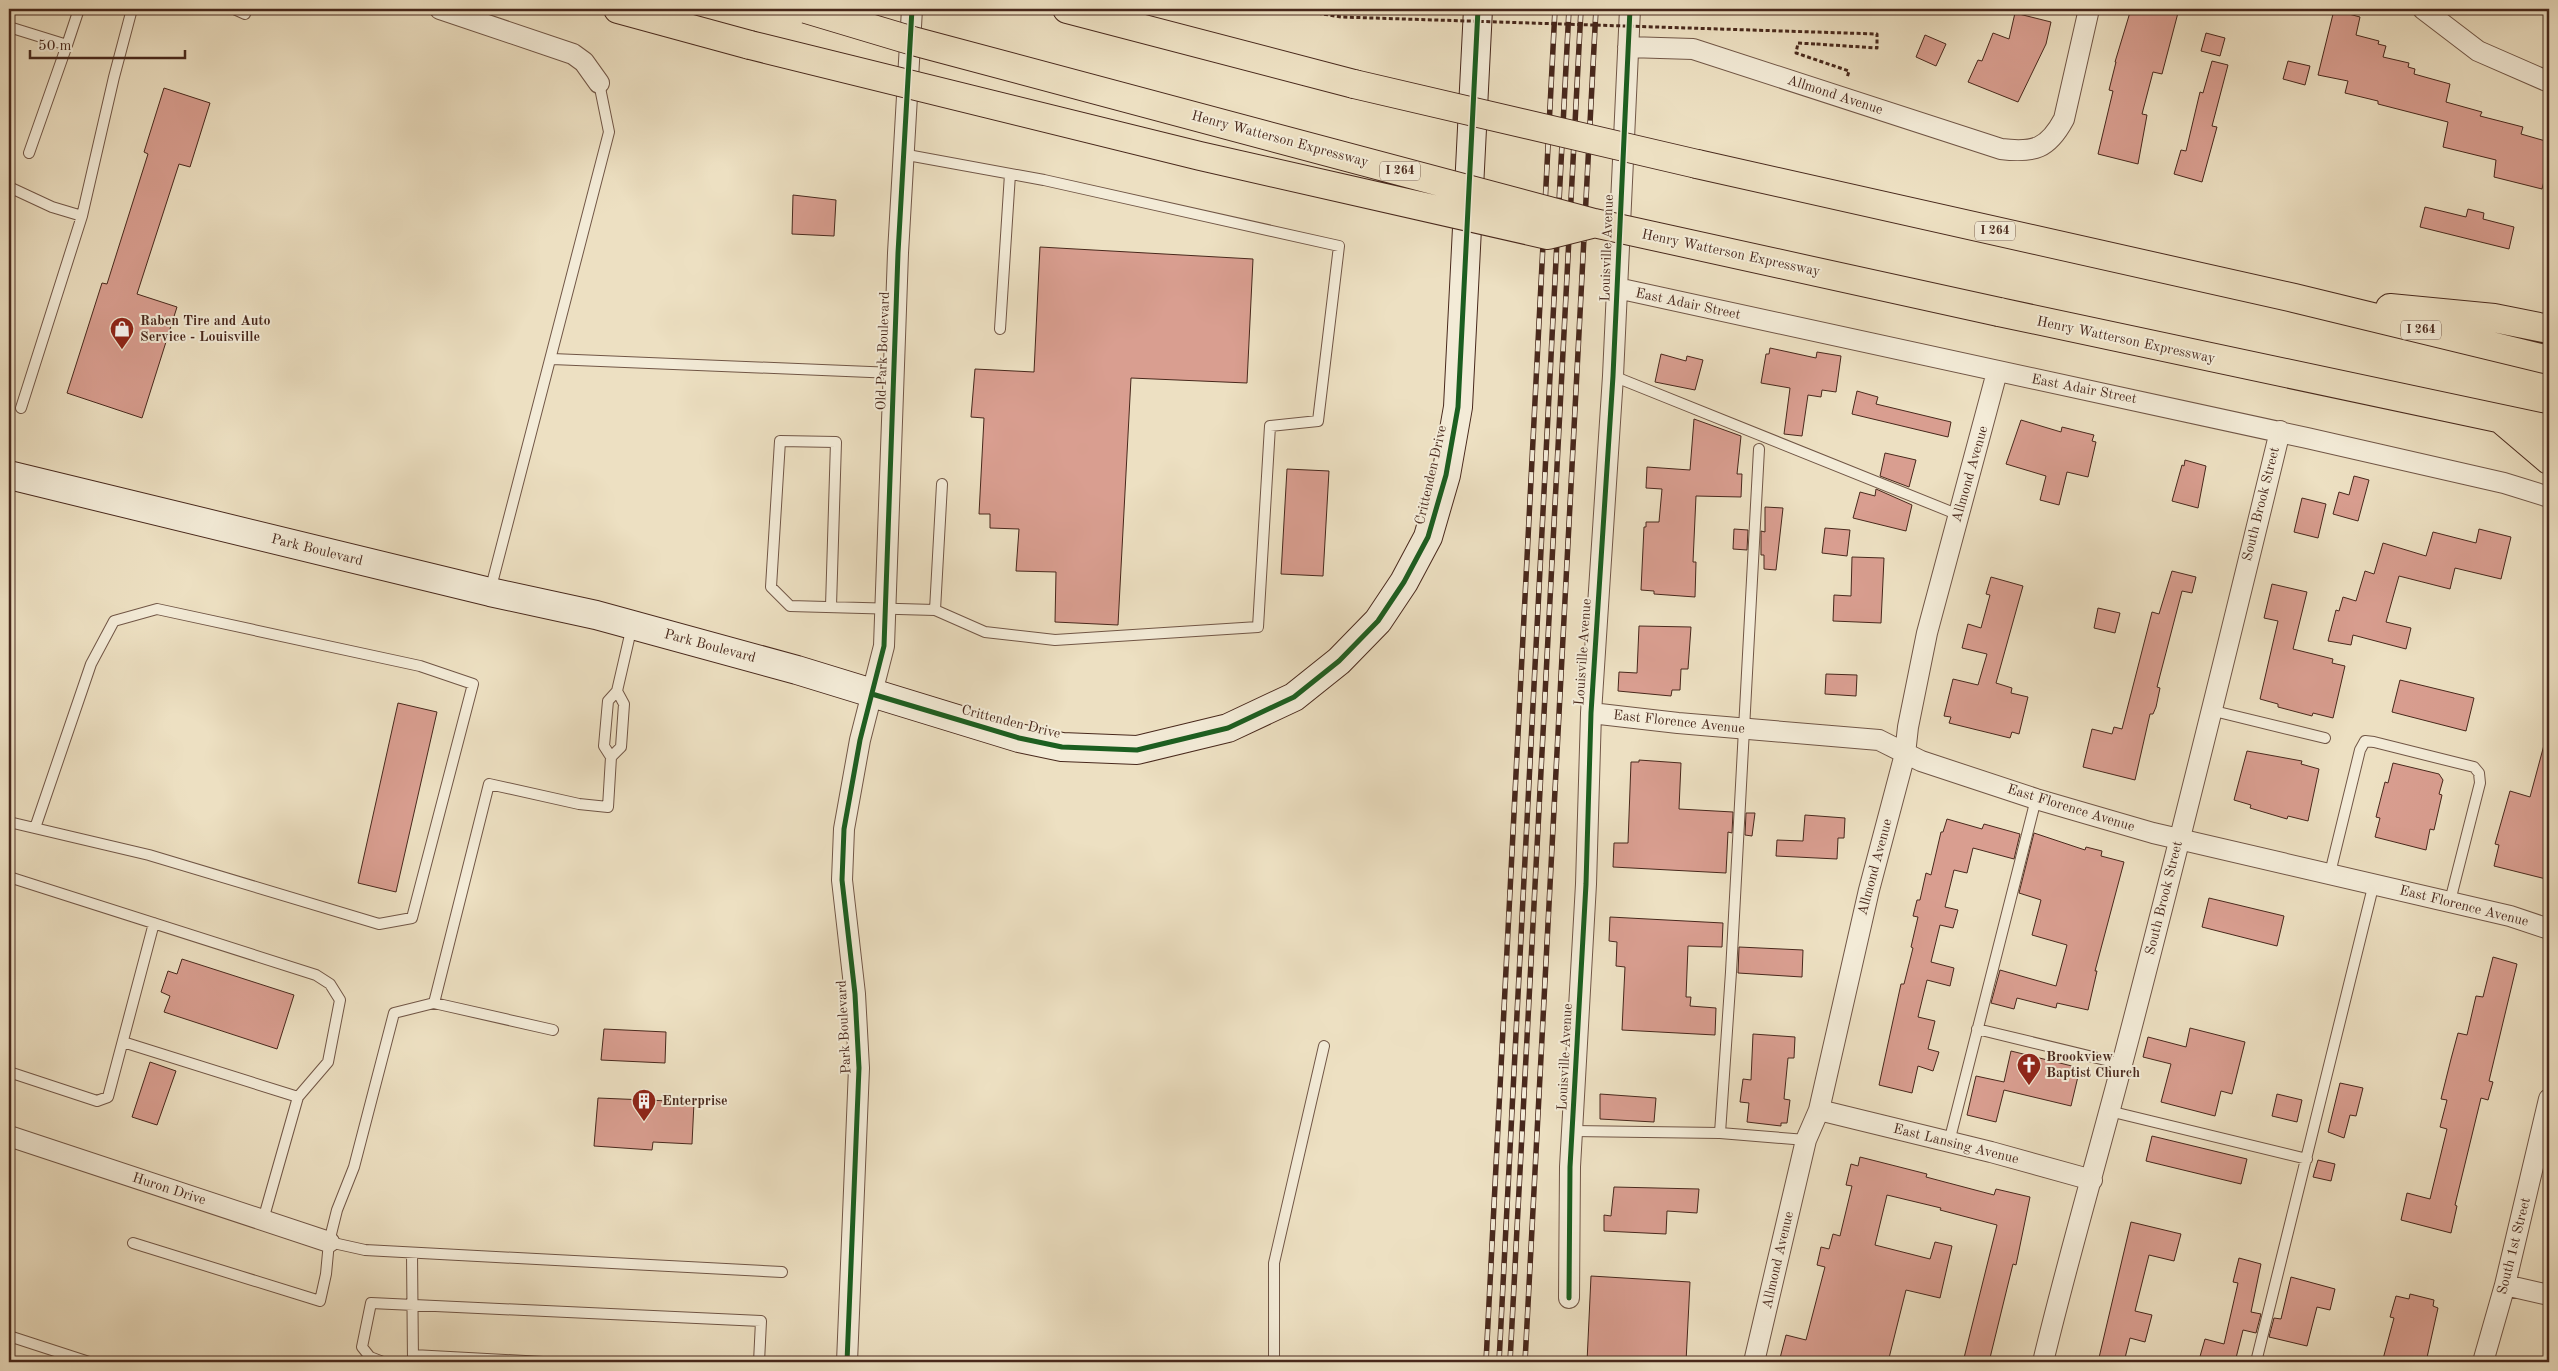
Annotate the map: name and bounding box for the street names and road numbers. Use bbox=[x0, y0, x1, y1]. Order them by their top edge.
street label: Allmond Avenue bbox=[1785, 73, 1885, 117]
street label: Henry Watterson Expressway bbox=[1190, 109, 1370, 170]
road number: I 264 bbox=[1380, 162, 1420, 180]
street label: Louisville Avenue bbox=[1598, 194, 1616, 302]
road number: I 264 bbox=[1975, 222, 2015, 240]
street label: Henry Watterson Expressway bbox=[1640, 227, 1822, 279]
street label: East Adair Street bbox=[1634, 286, 1742, 322]
street label: Old Park Boulevard bbox=[874, 291, 892, 411]
street label: Henry Watterson Expressway bbox=[2035, 314, 2217, 366]
road number: I 264 bbox=[2401, 320, 2441, 340]
street label: East Adair Street bbox=[2030, 372, 2138, 406]
street label: Crittenden Drive bbox=[1413, 424, 1449, 526]
street label: Allmond Avenue bbox=[1950, 424, 1990, 524]
street label: South Brook Street bbox=[2240, 445, 2282, 563]
street label: Park Boulevard bbox=[270, 532, 364, 568]
street label: Louisville Avenue bbox=[1572, 598, 1594, 706]
street label: Park Boulevard bbox=[663, 627, 757, 665]
street label: Crittenden Drive bbox=[960, 703, 1062, 741]
street label: East Florence Avenue bbox=[1612, 708, 1746, 736]
street label: East Florence Avenue bbox=[2006, 782, 2136, 834]
street label: Allmond Avenue bbox=[1855, 817, 1895, 917]
street label: South Brook Street bbox=[2143, 839, 2185, 957]
street label: East Florence Avenue bbox=[2398, 883, 2530, 929]
street label: Park Boulevard bbox=[835, 980, 853, 1074]
street label: Louisville Avenue bbox=[1555, 1003, 1575, 1111]
street label: East Lansing Avenue bbox=[1892, 1122, 2020, 1166]
street label: Huron Drive bbox=[131, 1171, 207, 1207]
street label: South 1st Street bbox=[2495, 1196, 2533, 1296]
street label: Allmond Avenue bbox=[1760, 1210, 1796, 1310]

